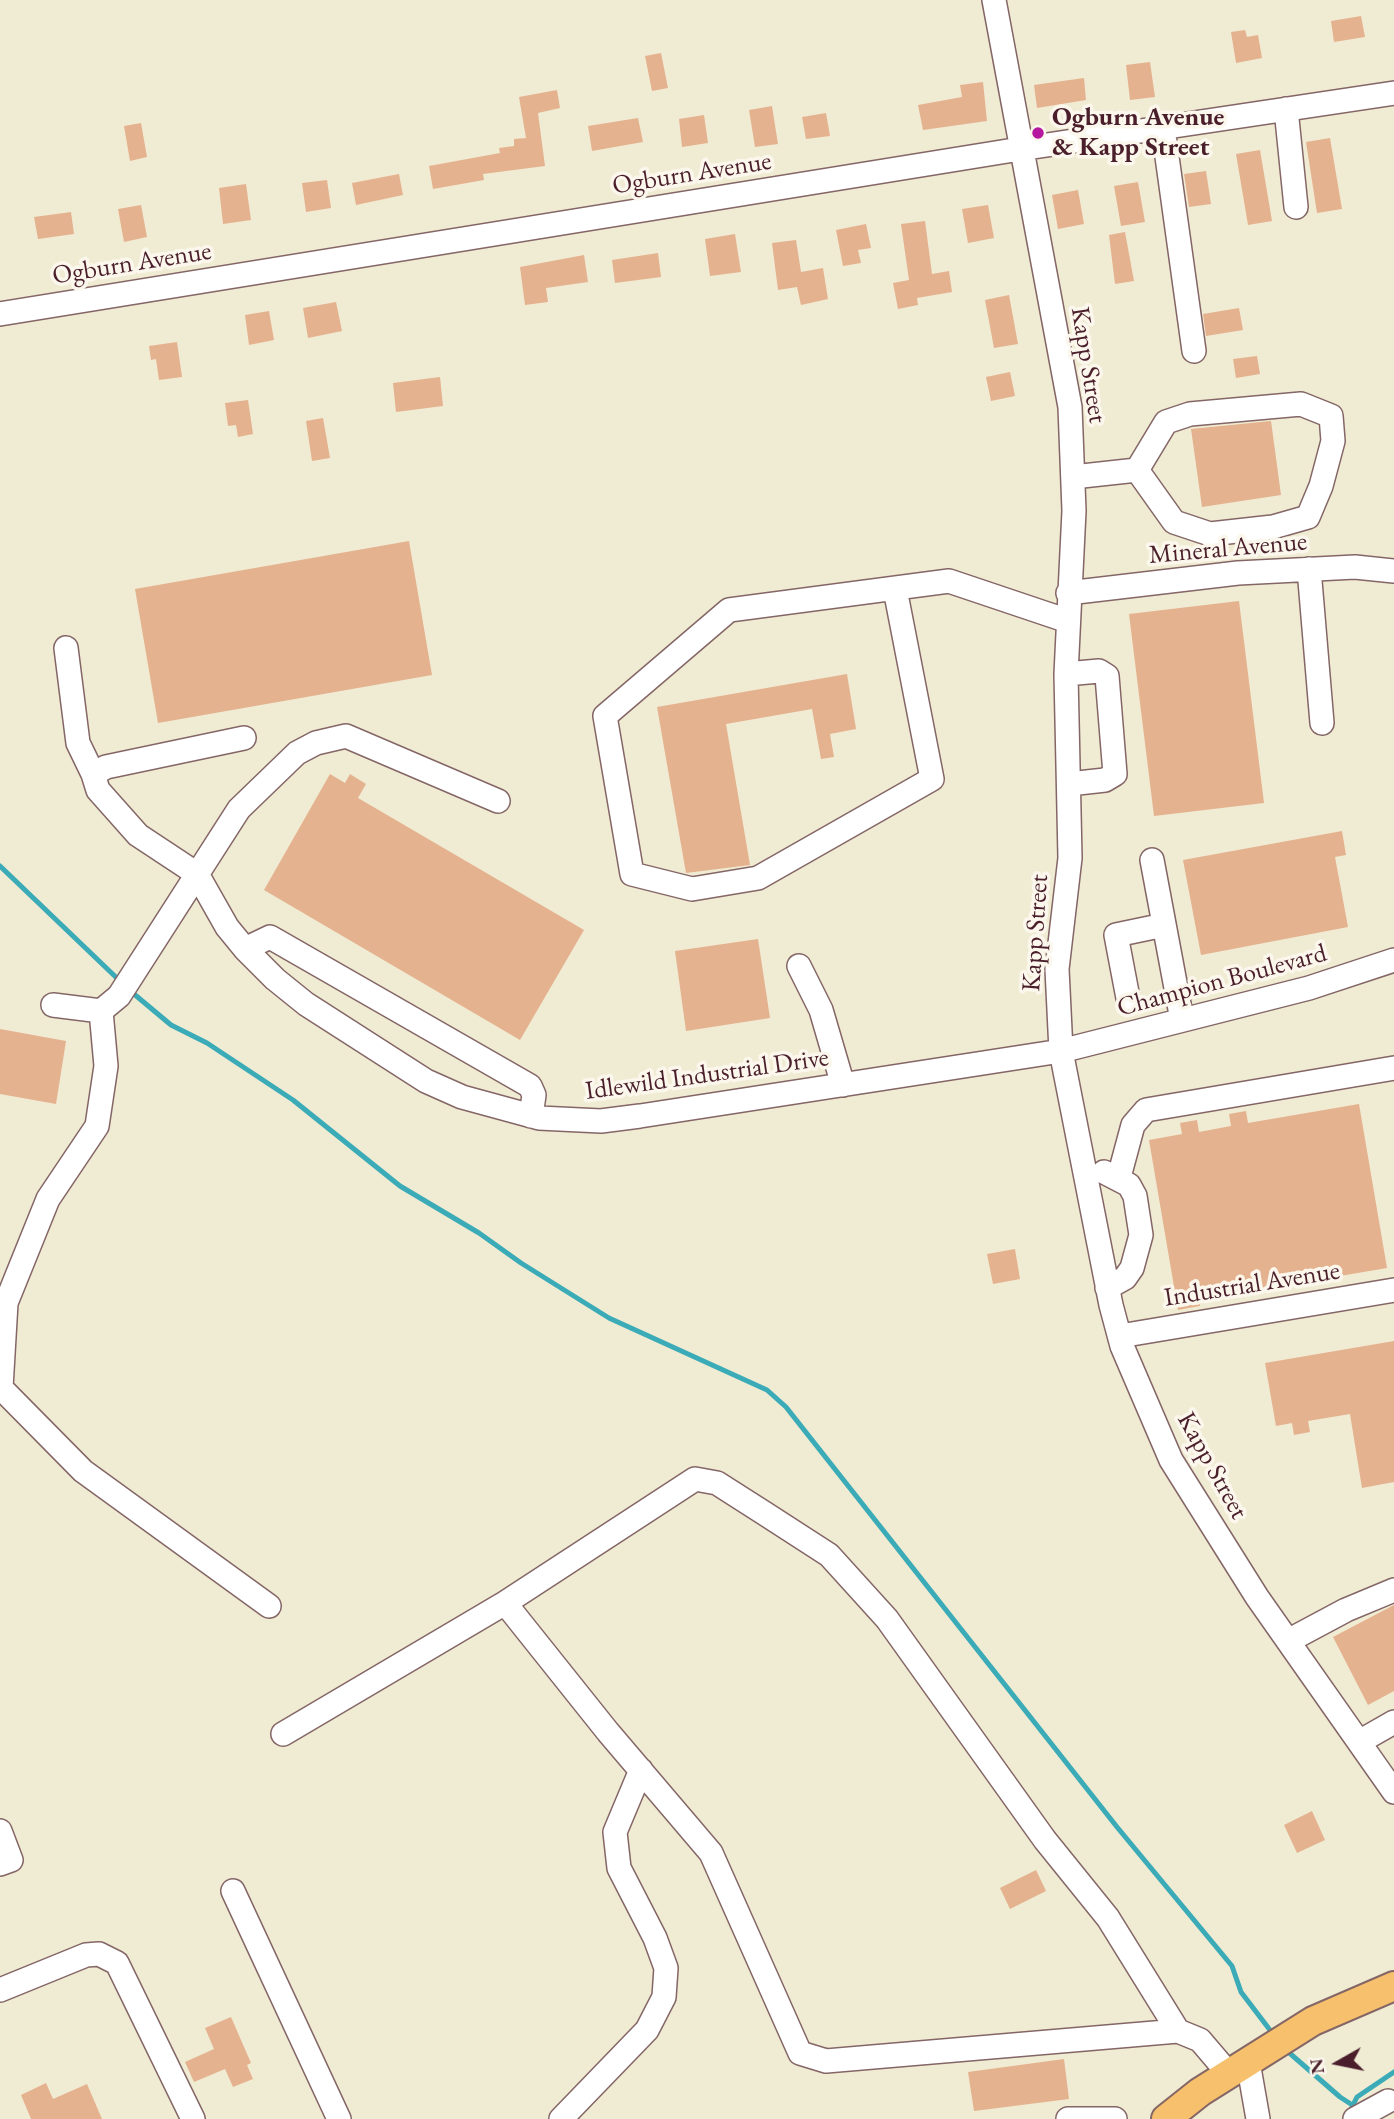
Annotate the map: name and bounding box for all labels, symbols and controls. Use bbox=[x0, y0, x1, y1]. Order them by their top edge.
place label: Ogburn Avenue & Kapp Street bbox=[1052, 102, 1224, 164]
marker: Ogburn Avenue & Kapp Street bbox=[1030, 125, 1046, 141]
street label: Ogburn Avenue bbox=[610, 146, 774, 202]
street label: Ogburn Avenue bbox=[50, 236, 214, 292]
street label: Kapp Street bbox=[1063, 305, 1113, 425]
street label: Mineral Avenue bbox=[1148, 527, 1308, 571]
street label: Kapp Street bbox=[1016, 873, 1056, 993]
street label: Champion Boulevard bbox=[1114, 938, 1330, 1024]
street label: Idlewild Industrial Drive bbox=[583, 1042, 831, 1108]
street label: Industrial Avenue bbox=[1162, 1256, 1342, 1314]
street label: Kapp Street bbox=[1170, 1407, 1254, 1525]
north arrow bbox=[1303, 2028, 1373, 2098]
text: N bbox=[1303, 2057, 1330, 2076]

